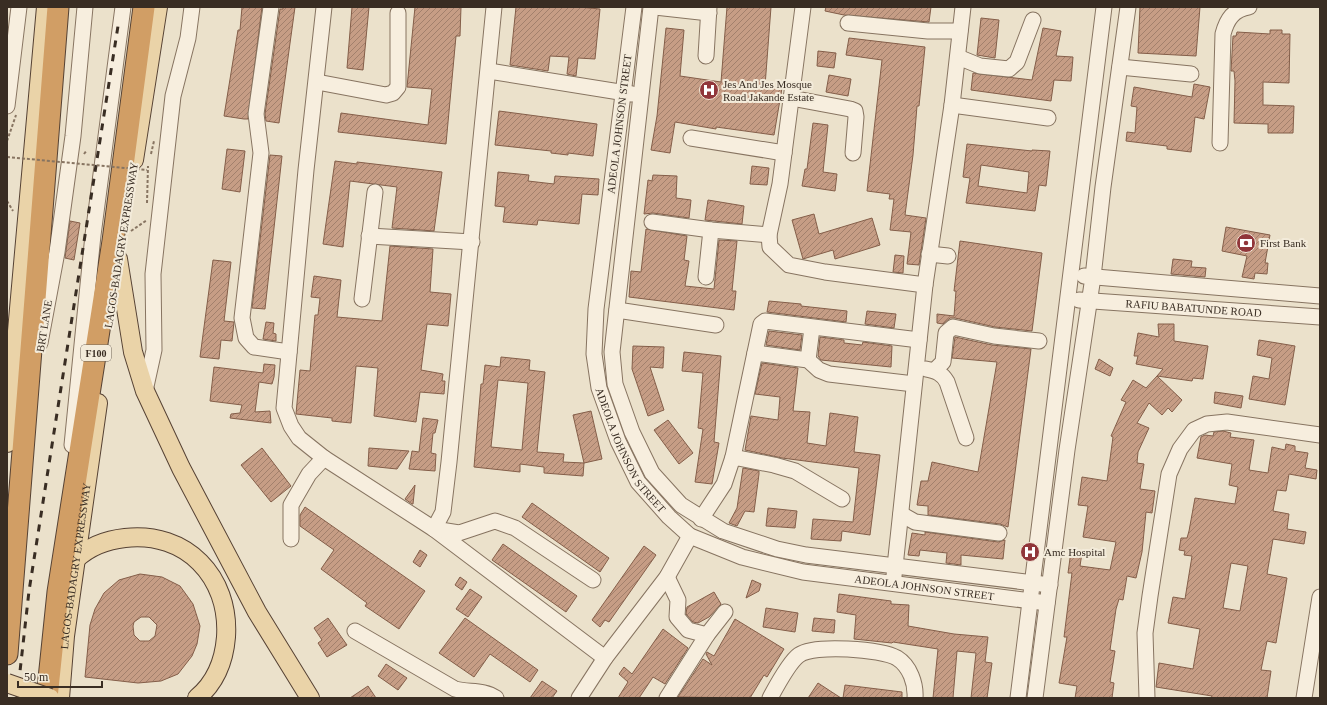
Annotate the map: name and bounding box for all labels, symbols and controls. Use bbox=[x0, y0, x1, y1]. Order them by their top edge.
street label: ADEOLA JOHNSON STREET bbox=[604, 53, 634, 194]
place label: Jes And Jes Mosque Road Jakande Estate bbox=[723, 78, 814, 103]
hospital icon: Jes And Jes Mosque Road Jakande Estate bbox=[698, 79, 720, 101]
street label: LAGOS-BADAGRY EXPRESSWAY bbox=[102, 161, 140, 329]
bank icon: First Bank bbox=[1235, 232, 1257, 254]
place label: First Bank bbox=[1260, 237, 1307, 249]
street label: RAFIU BABATUNDE ROAD bbox=[1125, 297, 1262, 319]
street label: BRT LANE bbox=[34, 299, 54, 353]
road number: F100 bbox=[81, 345, 111, 361]
street label: ADEOLA JOHNSON STREET bbox=[593, 386, 668, 515]
street label: LAGOS-BADAGRY EXPRESSWAY bbox=[58, 482, 93, 650]
hospital icon: Amc Hospital bbox=[1019, 541, 1041, 563]
place label: Amc Hospital bbox=[1044, 546, 1105, 558]
street label: ADEOLA JOHNSON STREET bbox=[854, 573, 995, 602]
scale bar bbox=[18, 663, 102, 689]
text: 50 m bbox=[24, 670, 49, 684]

